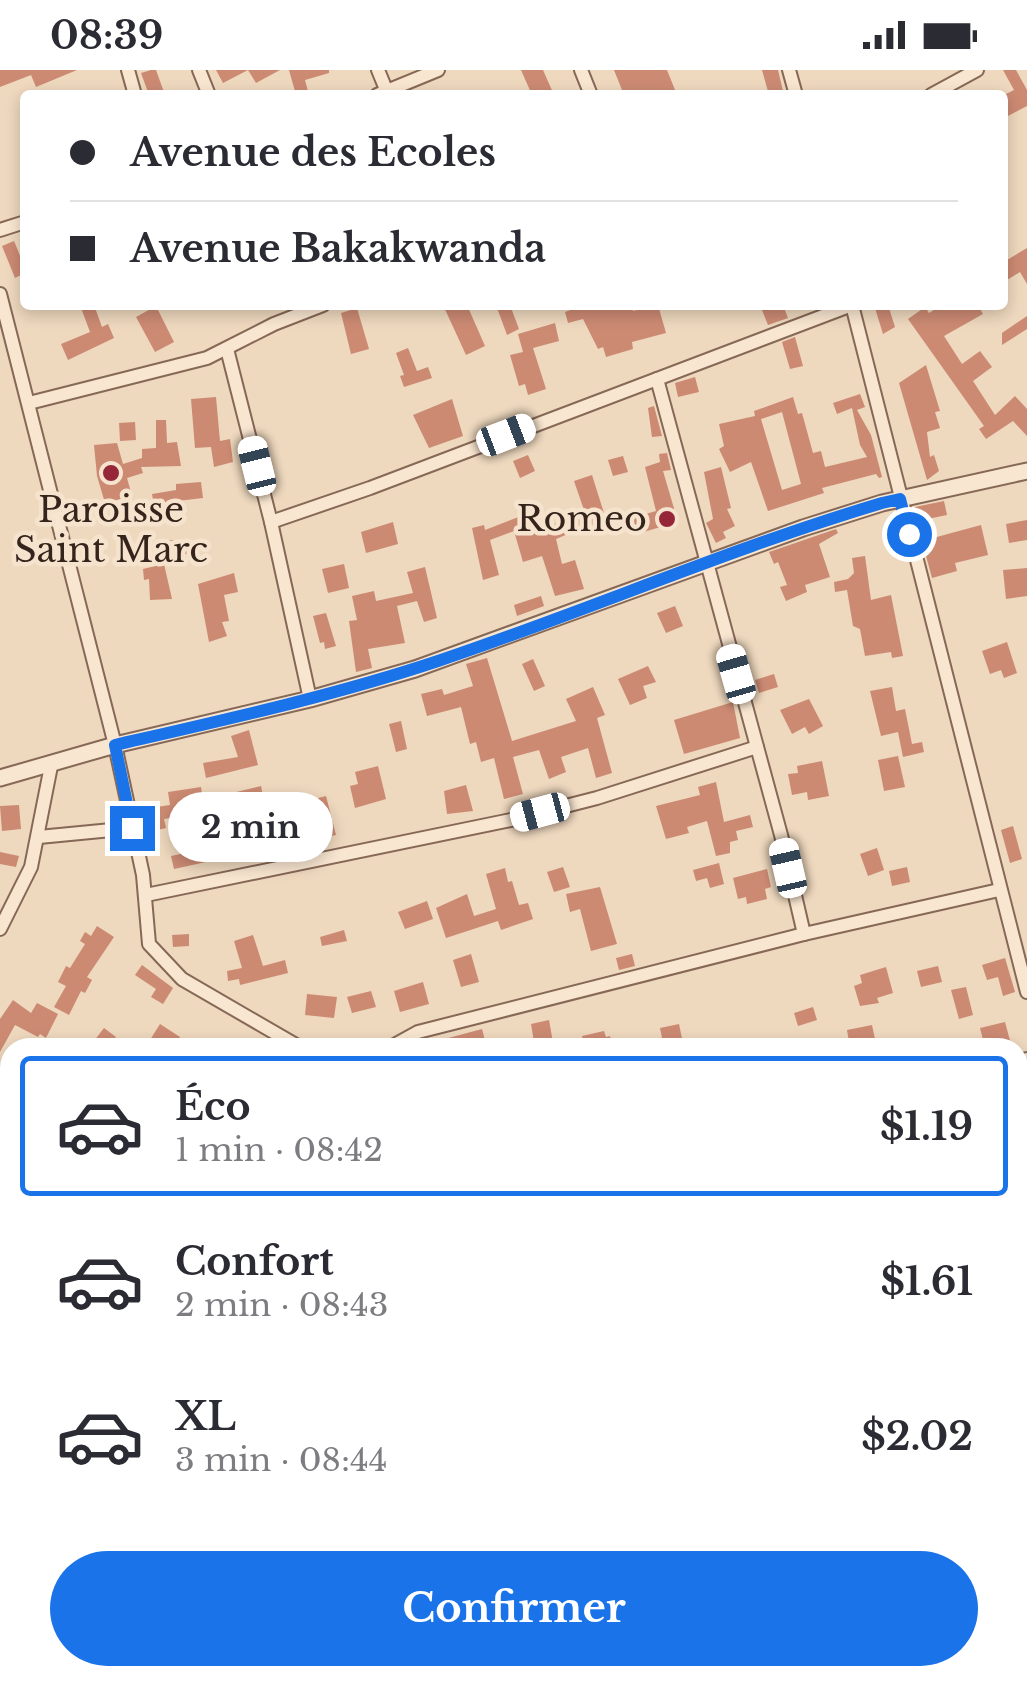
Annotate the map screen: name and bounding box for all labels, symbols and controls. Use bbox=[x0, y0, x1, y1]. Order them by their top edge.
text: 08:39 bbox=[50, 12, 163, 59]
text: Avenue des Ecoles bbox=[130, 129, 496, 176]
text: Avenue Bakakwanda bbox=[130, 225, 546, 272]
car bbox=[473, 410, 539, 460]
car bbox=[235, 433, 279, 499]
marker: Paroisse Saint Marc bbox=[100, 462, 122, 484]
place label: Paroisse Saint Marc bbox=[14, 488, 208, 571]
place label: Romeo bbox=[516, 497, 647, 540]
marker: Romeo bbox=[656, 508, 678, 530]
route start bbox=[887, 512, 932, 557]
car bbox=[713, 641, 759, 707]
car bbox=[507, 790, 573, 834]
callout: 2 min bbox=[167, 793, 332, 863]
route end bbox=[110, 806, 155, 851]
text: 2 min bbox=[201, 807, 300, 847]
car bbox=[767, 835, 809, 901]
icon: car bbox=[55, 1081, 145, 1171]
text: Éco bbox=[175, 1083, 251, 1130]
text: $1.19 bbox=[880, 1103, 973, 1150]
text: 1 min · 08:42 bbox=[175, 1130, 383, 1170]
icon: car bbox=[55, 1236, 145, 1326]
text: Confort bbox=[175, 1238, 334, 1285]
text: $1.61 bbox=[880, 1258, 973, 1305]
text: 2 min · 08:43 bbox=[175, 1285, 388, 1325]
icon: car bbox=[55, 1391, 145, 1481]
text: XL bbox=[175, 1393, 236, 1440]
text: $2.02 bbox=[861, 1413, 973, 1460]
text: 3 min · 08:44 bbox=[175, 1440, 387, 1480]
button: Confirmer bbox=[50, 1551, 978, 1666]

